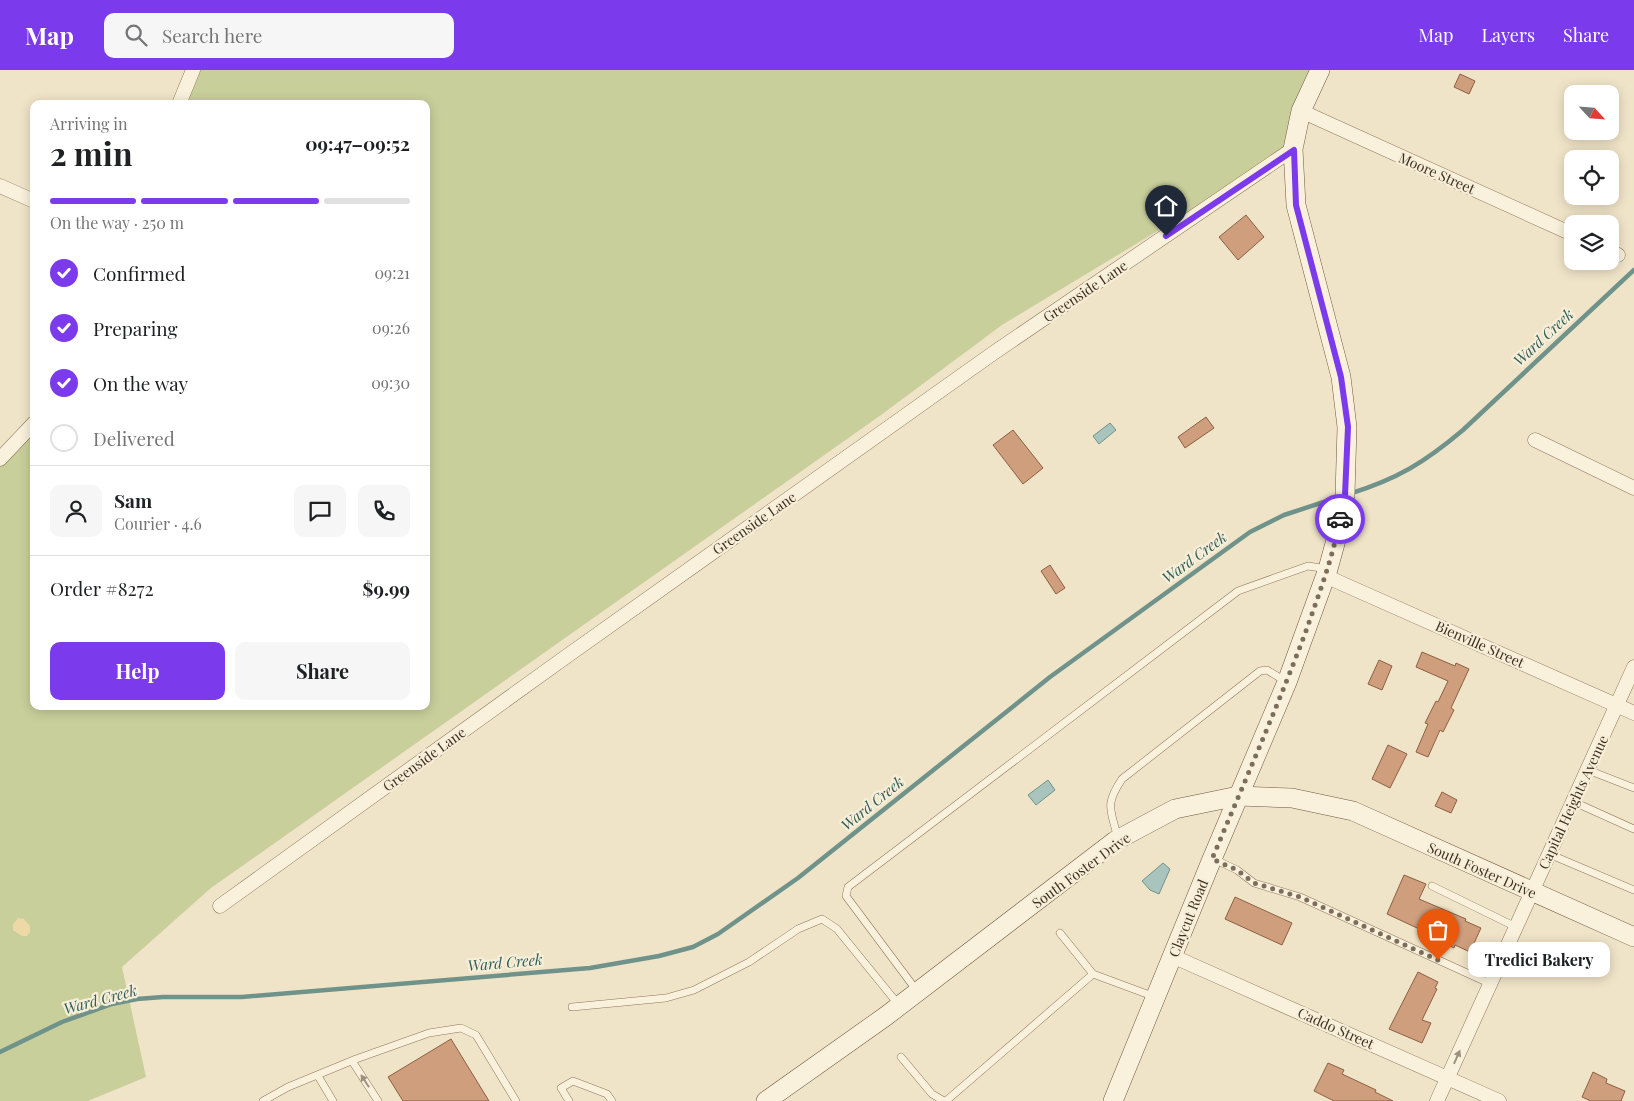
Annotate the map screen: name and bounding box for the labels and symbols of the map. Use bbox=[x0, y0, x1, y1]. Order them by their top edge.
north arrow bbox=[1564, 85, 1619, 140]
street label: Moore Street bbox=[1396, 148, 1479, 199]
pin bbox=[1145, 185, 1187, 236]
street label: Greenside Lane bbox=[1039, 256, 1131, 326]
water label: Ward Creek bbox=[1509, 304, 1578, 370]
street label: Greenside Lane bbox=[708, 487, 800, 559]
courier bbox=[1315, 494, 1365, 544]
water label: Ward Creek bbox=[1158, 527, 1231, 587]
street label: Bienville Street bbox=[1433, 616, 1528, 672]
street label: Greenside Lane bbox=[379, 723, 469, 795]
street label: Capital Heights Avenue bbox=[1534, 732, 1612, 872]
water label: Ward Creek bbox=[836, 771, 908, 834]
street label: South Foster Drive bbox=[1028, 828, 1134, 912]
street label: South Foster Drive bbox=[1425, 837, 1539, 903]
street label: Claycut Road bbox=[1164, 876, 1212, 960]
pin bbox=[1417, 909, 1459, 960]
callout: Tredici Bakery bbox=[1468, 942, 1610, 978]
water label: Ward Creek bbox=[467, 949, 544, 975]
water label: Ward Creek bbox=[61, 980, 139, 1018]
street label: Caddo Street bbox=[1295, 1003, 1378, 1054]
one-way arrow bbox=[1454, 1050, 1462, 1064]
one-way arrow bbox=[360, 1074, 369, 1088]

